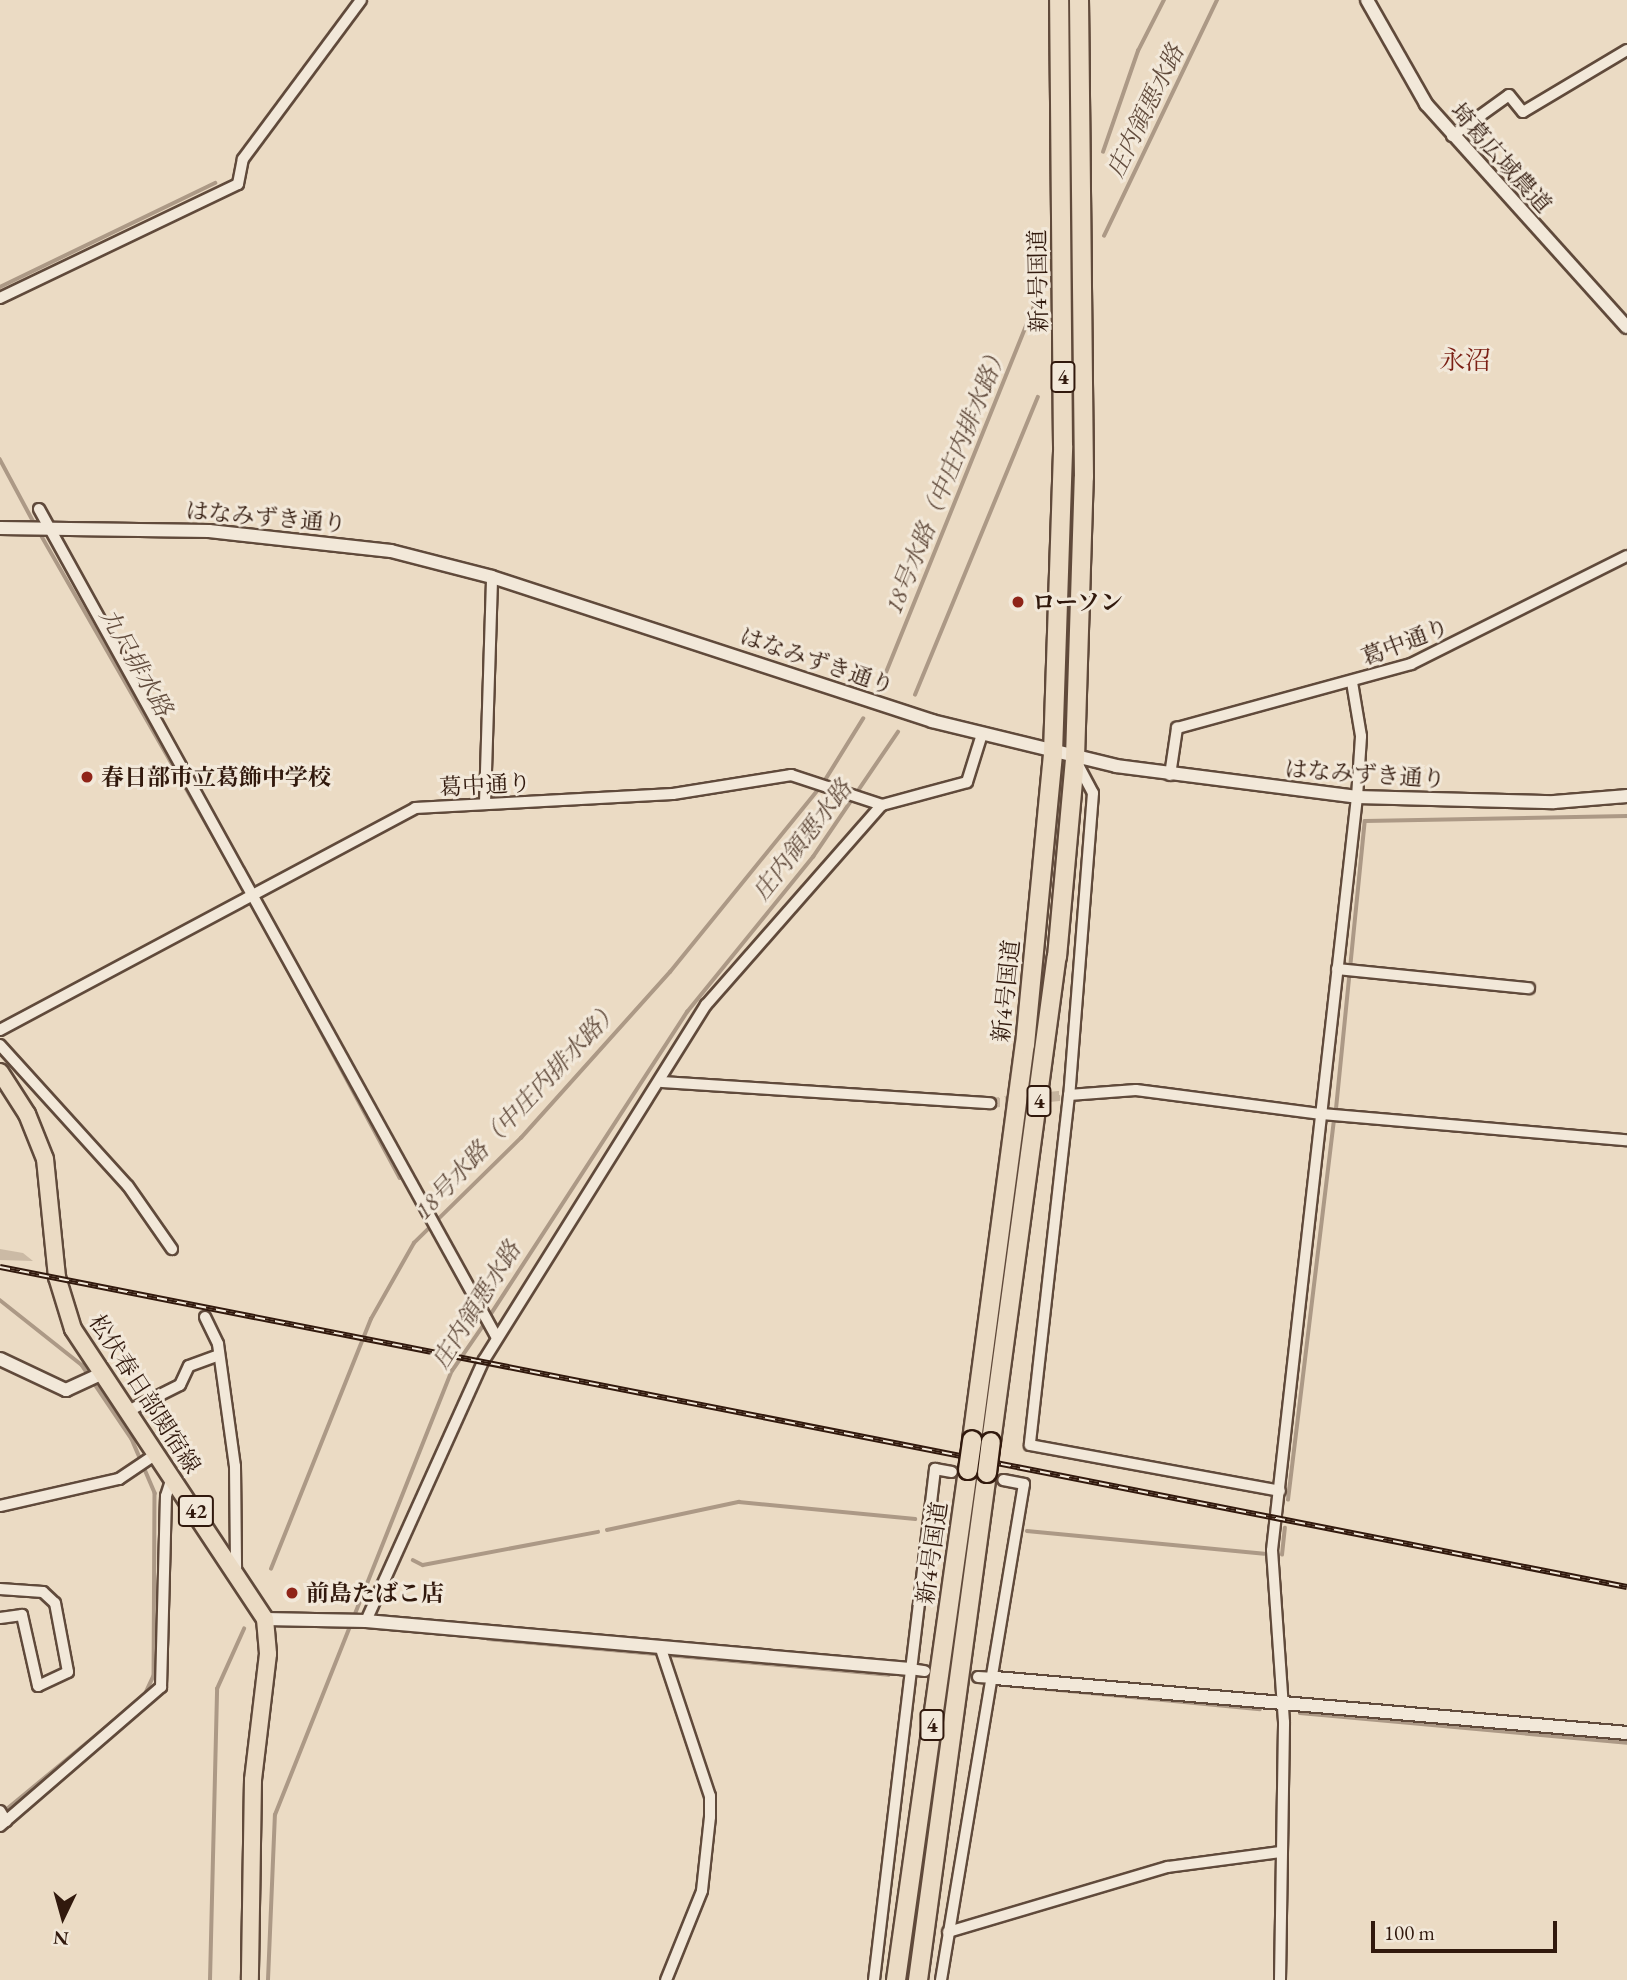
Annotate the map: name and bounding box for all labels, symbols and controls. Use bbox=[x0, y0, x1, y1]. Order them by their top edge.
water label: 庄内領悪水路 bbox=[1100, 40, 1190, 182]
street label: 埼葛広域農道 bbox=[1445, 97, 1557, 219]
street label: 新4号国道 bbox=[1023, 229, 1053, 333]
water label: 18号水路（中庄内排水路） bbox=[879, 341, 1013, 617]
district label: 永沼 bbox=[1439, 345, 1491, 377]
road number: 4 bbox=[1049, 360, 1077, 394]
street label: はなみずき通り bbox=[185, 496, 347, 538]
place label: ローソン bbox=[1032, 588, 1124, 616]
marker: ローソン bbox=[1010, 594, 1026, 610]
water label: 九尺排水路 bbox=[94, 603, 178, 721]
street label: 葛中通り bbox=[1357, 613, 1453, 671]
street label: はなみずき通り bbox=[736, 622, 898, 700]
street label: はなみずき通り bbox=[1284, 755, 1446, 793]
place label: 春日部市立葛飾中学校 bbox=[101, 763, 331, 791]
marker: 春日部市立葛飾中学校 bbox=[79, 769, 95, 785]
street label: 葛中通り bbox=[438, 769, 532, 801]
water label: 庄内領悪水路 bbox=[746, 774, 858, 906]
street label: 新4号国道 bbox=[987, 938, 1025, 1044]
water label: 18号水路（中庄内排水路） bbox=[409, 995, 625, 1225]
road number: 4 bbox=[1025, 1084, 1053, 1118]
water label: 庄内領悪水路 bbox=[426, 1236, 526, 1374]
street label: 松伏春日部関宿線 bbox=[83, 1309, 207, 1479]
road number: 42 bbox=[177, 1494, 215, 1528]
street label: 新4号国道 bbox=[911, 1500, 953, 1606]
place label: 前島たばこ店 bbox=[306, 1579, 444, 1607]
marker: 前島たばこ店 bbox=[284, 1585, 300, 1601]
road number: 4 bbox=[918, 1708, 946, 1742]
north arrow bbox=[28, 1882, 98, 1952]
scale bar bbox=[1375, 1906, 1560, 1950]
text: 100 m bbox=[1384, 1919, 1435, 1946]
text: N bbox=[52, 1925, 70, 1952]

